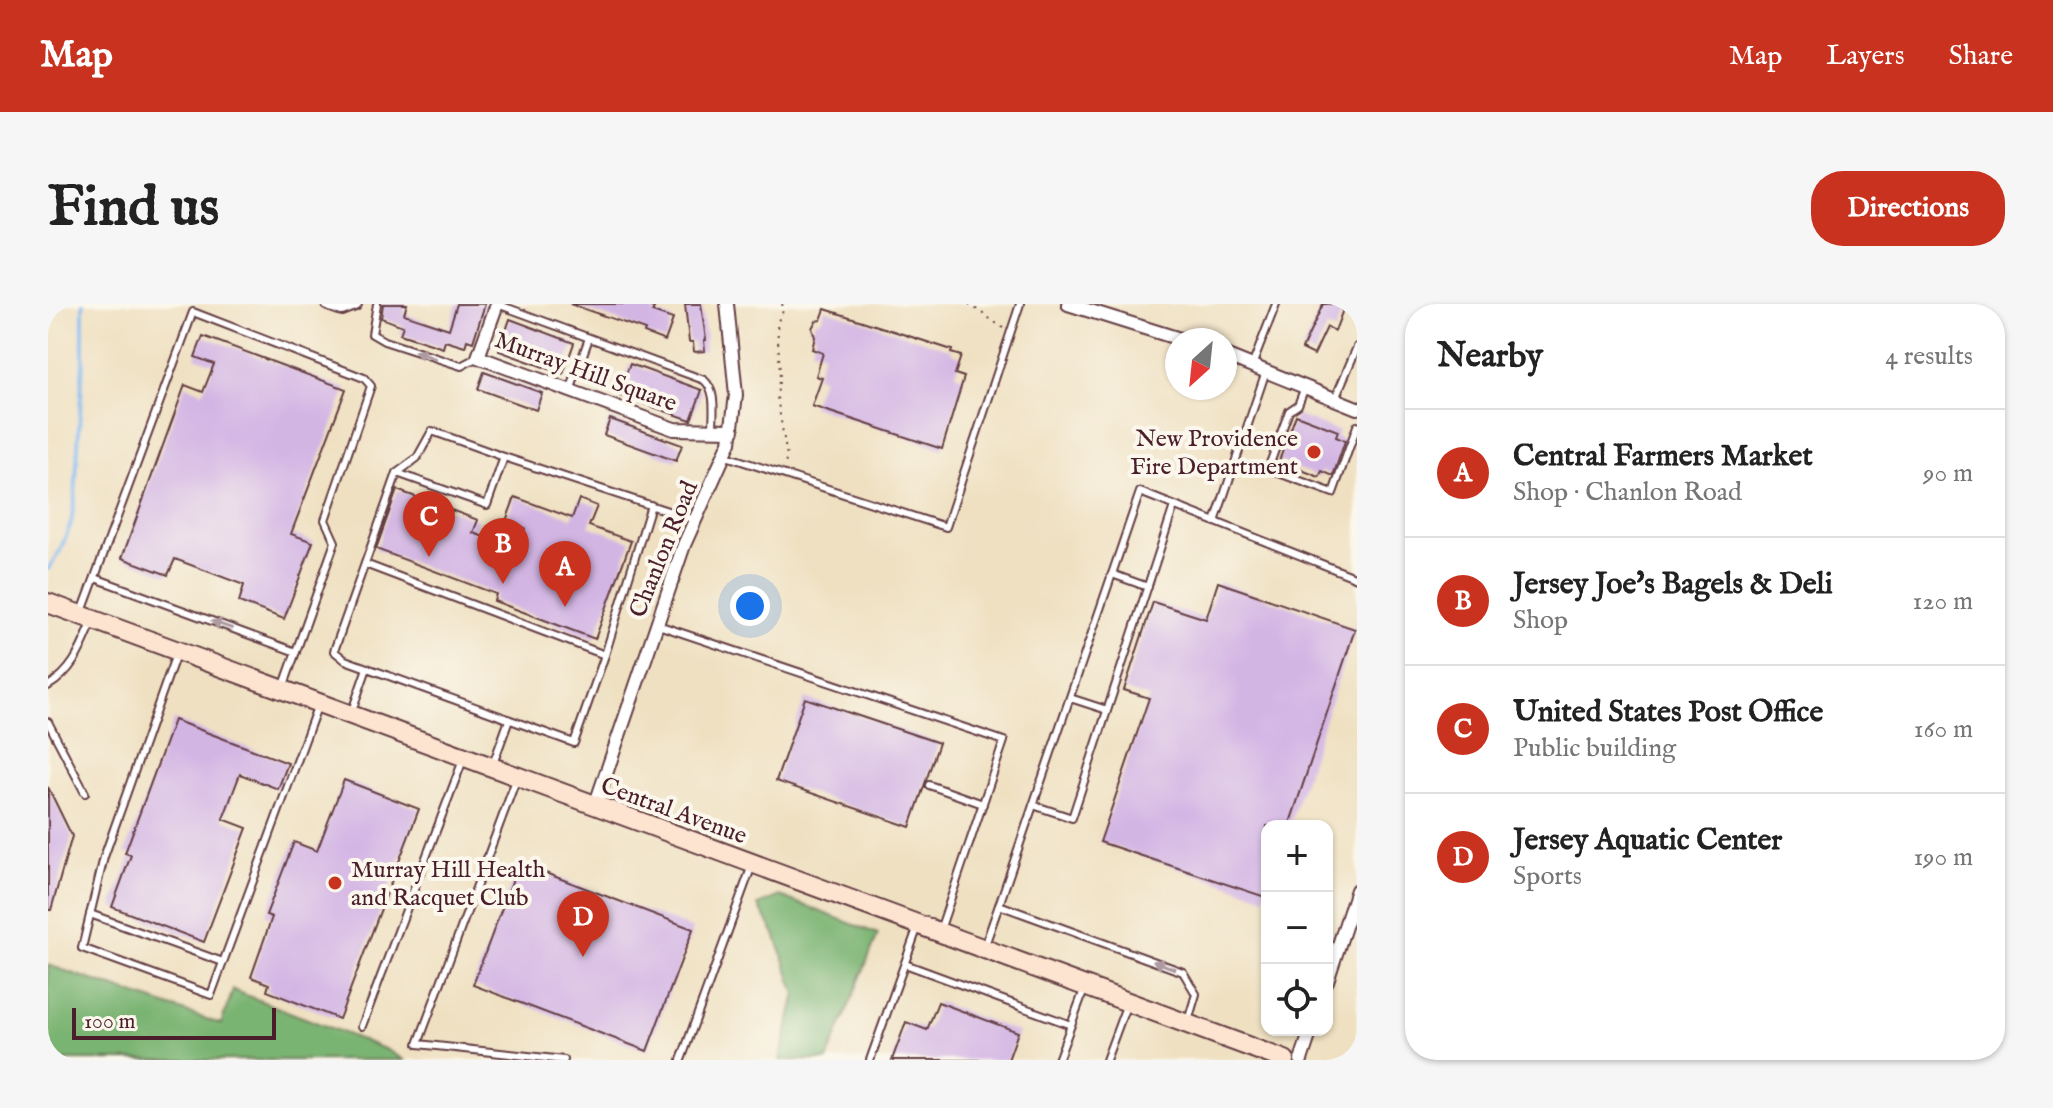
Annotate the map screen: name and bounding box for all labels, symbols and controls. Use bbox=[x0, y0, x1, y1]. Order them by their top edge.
text: Map bbox=[40, 32, 113, 80]
text: Map bbox=[1729, 39, 1782, 74]
text: Layers bbox=[1826, 39, 1905, 74]
text: Share bbox=[1949, 39, 2013, 74]
button: Directions bbox=[1811, 171, 2005, 246]
text: Find us bbox=[48, 173, 219, 244]
street label: Murray Hill Square bbox=[490, 325, 681, 420]
north arrow bbox=[1165, 328, 1237, 400]
text: Nearby bbox=[1437, 335, 1543, 378]
text: 4 results bbox=[1885, 340, 1973, 373]
one-way arrow bbox=[413, 348, 437, 361]
place label: New Providence Fire Department bbox=[1130, 424, 1298, 483]
text: Central Farmers Market bbox=[1513, 438, 1813, 476]
marker: New Providence Fire Department bbox=[1305, 443, 1323, 461]
text: A bbox=[1454, 457, 1472, 490]
text: 90 m bbox=[1923, 457, 1973, 490]
text: Shop · Chanlon Road bbox=[1513, 476, 1742, 509]
street label: Chanlon Road bbox=[623, 477, 706, 622]
pin: C bbox=[403, 491, 455, 557]
pin: B bbox=[477, 518, 529, 584]
pin: A bbox=[539, 541, 591, 607]
text: Jersey Joe's Bagels & Deli bbox=[1513, 566, 1833, 604]
text: B bbox=[1454, 585, 1472, 618]
text: 120 m bbox=[1913, 585, 1973, 618]
your location bbox=[730, 586, 770, 626]
text: Shop bbox=[1513, 604, 1568, 637]
one-way arrow bbox=[210, 618, 234, 631]
text: United States Post Office bbox=[1513, 694, 1823, 732]
text: C bbox=[1454, 713, 1472, 746]
text: 160 m bbox=[1914, 713, 1973, 746]
text: Public building bbox=[1513, 732, 1676, 765]
street label: Central Avenue bbox=[596, 771, 751, 852]
map controls bbox=[1261, 820, 1333, 1036]
button: + bbox=[1261, 820, 1333, 892]
text: Jersey Aquatic Center bbox=[1513, 822, 1782, 860]
text: D bbox=[1453, 841, 1473, 874]
text: 190 m bbox=[1913, 841, 1973, 874]
place label: Murray Hill Health and Racquet Club bbox=[351, 855, 545, 914]
text: Sports bbox=[1513, 860, 1582, 893]
marker: Murray Hill Health and Racquet Club bbox=[326, 874, 344, 892]
pin: D bbox=[557, 891, 609, 957]
button: − bbox=[1261, 892, 1333, 964]
one-way arrow bbox=[1152, 958, 1176, 971]
button: locate bbox=[1261, 964, 1333, 1036]
scale bar bbox=[72, 1004, 276, 1040]
text: 100 m bbox=[84, 1008, 136, 1036]

